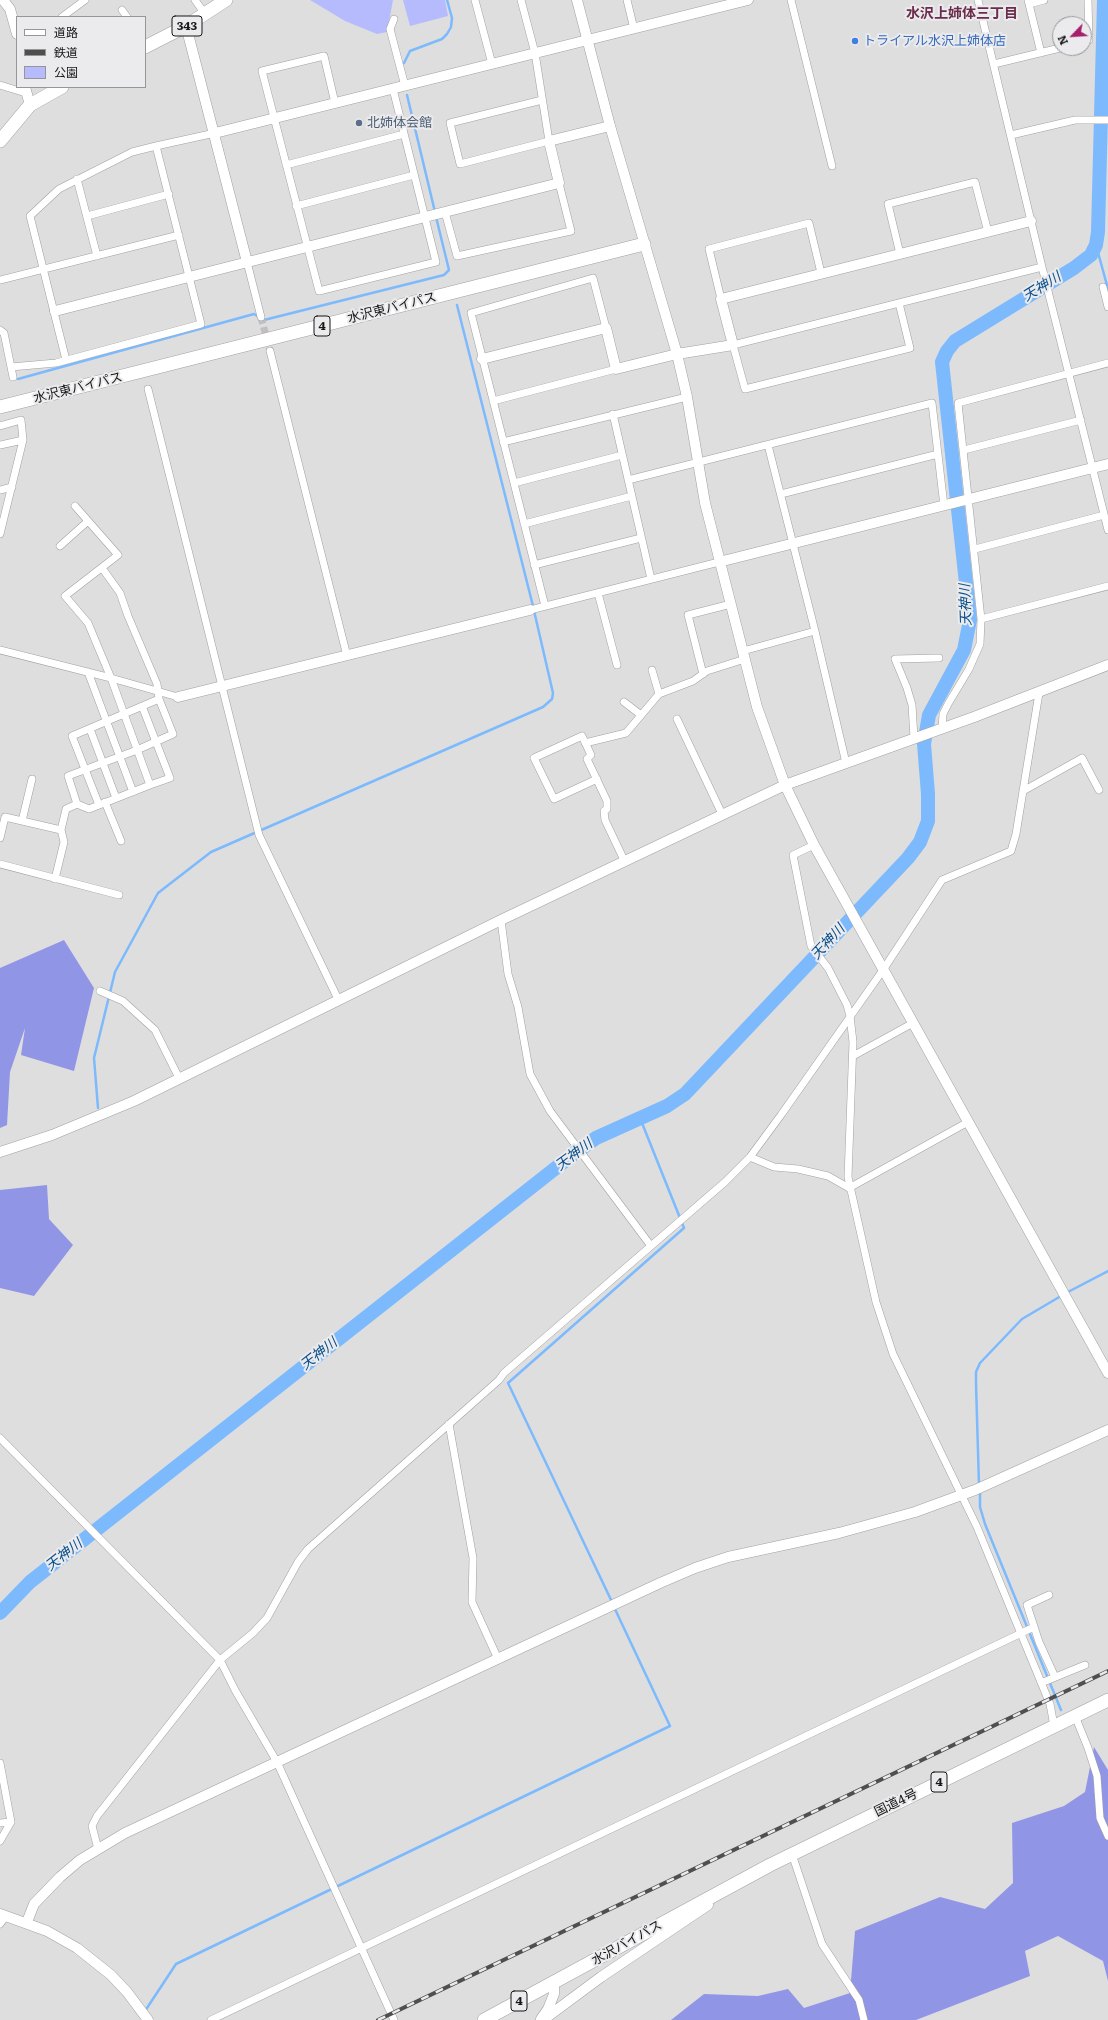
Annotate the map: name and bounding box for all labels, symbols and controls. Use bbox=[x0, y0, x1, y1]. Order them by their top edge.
district label: 水沢上姉体三丁目 bbox=[906, 6, 1018, 22]
legend bbox=[16, 16, 146, 88]
road number: 343 bbox=[172, 16, 202, 36]
north arrow bbox=[1052, 16, 1092, 56]
text: 道路 bbox=[54, 23, 78, 41]
place label: トライアル水沢上姉体店 bbox=[863, 33, 1006, 49]
text: N bbox=[1053, 33, 1071, 48]
marker: トライアル水沢上姉体店 bbox=[850, 36, 860, 46]
text: 鉄道 bbox=[54, 43, 78, 61]
text: 公園 bbox=[54, 63, 78, 81]
place label: 北姉体会館 bbox=[367, 115, 432, 131]
marker: 北姉体会館 bbox=[354, 118, 364, 128]
water label: 天神川 bbox=[1020, 269, 1064, 305]
street label: 水沢東バイパス bbox=[346, 289, 438, 327]
road number: 4 bbox=[314, 316, 330, 336]
street label: 水沢東バイパス bbox=[32, 369, 124, 407]
water label: 天神川 bbox=[957, 584, 975, 626]
water label: 天神川 bbox=[808, 921, 848, 963]
water label: 天神川 bbox=[552, 1136, 596, 1174]
water label: 天神川 bbox=[297, 1334, 341, 1374]
water label: 天神川 bbox=[42, 1535, 86, 1575]
road number: 4 bbox=[931, 1772, 947, 1792]
street label: 国道4号 bbox=[872, 1786, 920, 1820]
street label: 水沢バイパス bbox=[589, 1917, 665, 1969]
road number: 4 bbox=[511, 1991, 527, 2011]

